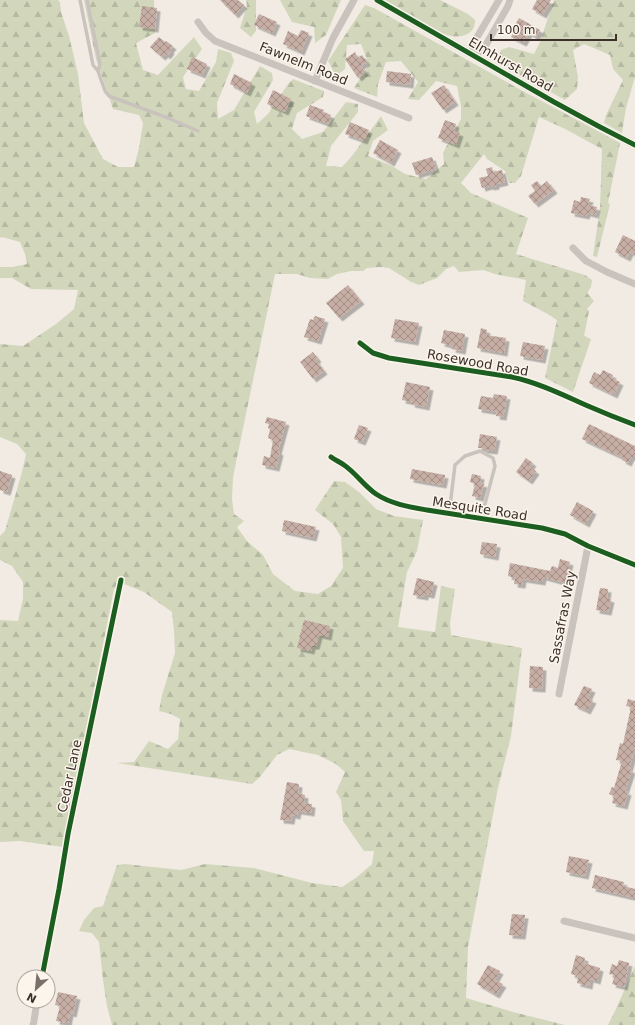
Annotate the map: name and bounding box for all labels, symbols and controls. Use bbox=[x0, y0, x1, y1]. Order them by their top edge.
scale bar bbox=[491, 16, 616, 42]
text: 100 m bbox=[497, 23, 535, 37]
street label: Elmhurst Road bbox=[466, 34, 556, 95]
street label: Fawnelm Road bbox=[257, 39, 350, 88]
street label: Rosewood Road bbox=[426, 346, 530, 379]
street label: Mesquite Road bbox=[431, 494, 528, 523]
street label: Sassafras Way bbox=[546, 569, 579, 665]
street label: Cedar Lane bbox=[54, 738, 85, 814]
north arrow bbox=[16, 969, 56, 1009]
text: N bbox=[25, 990, 39, 1005]

